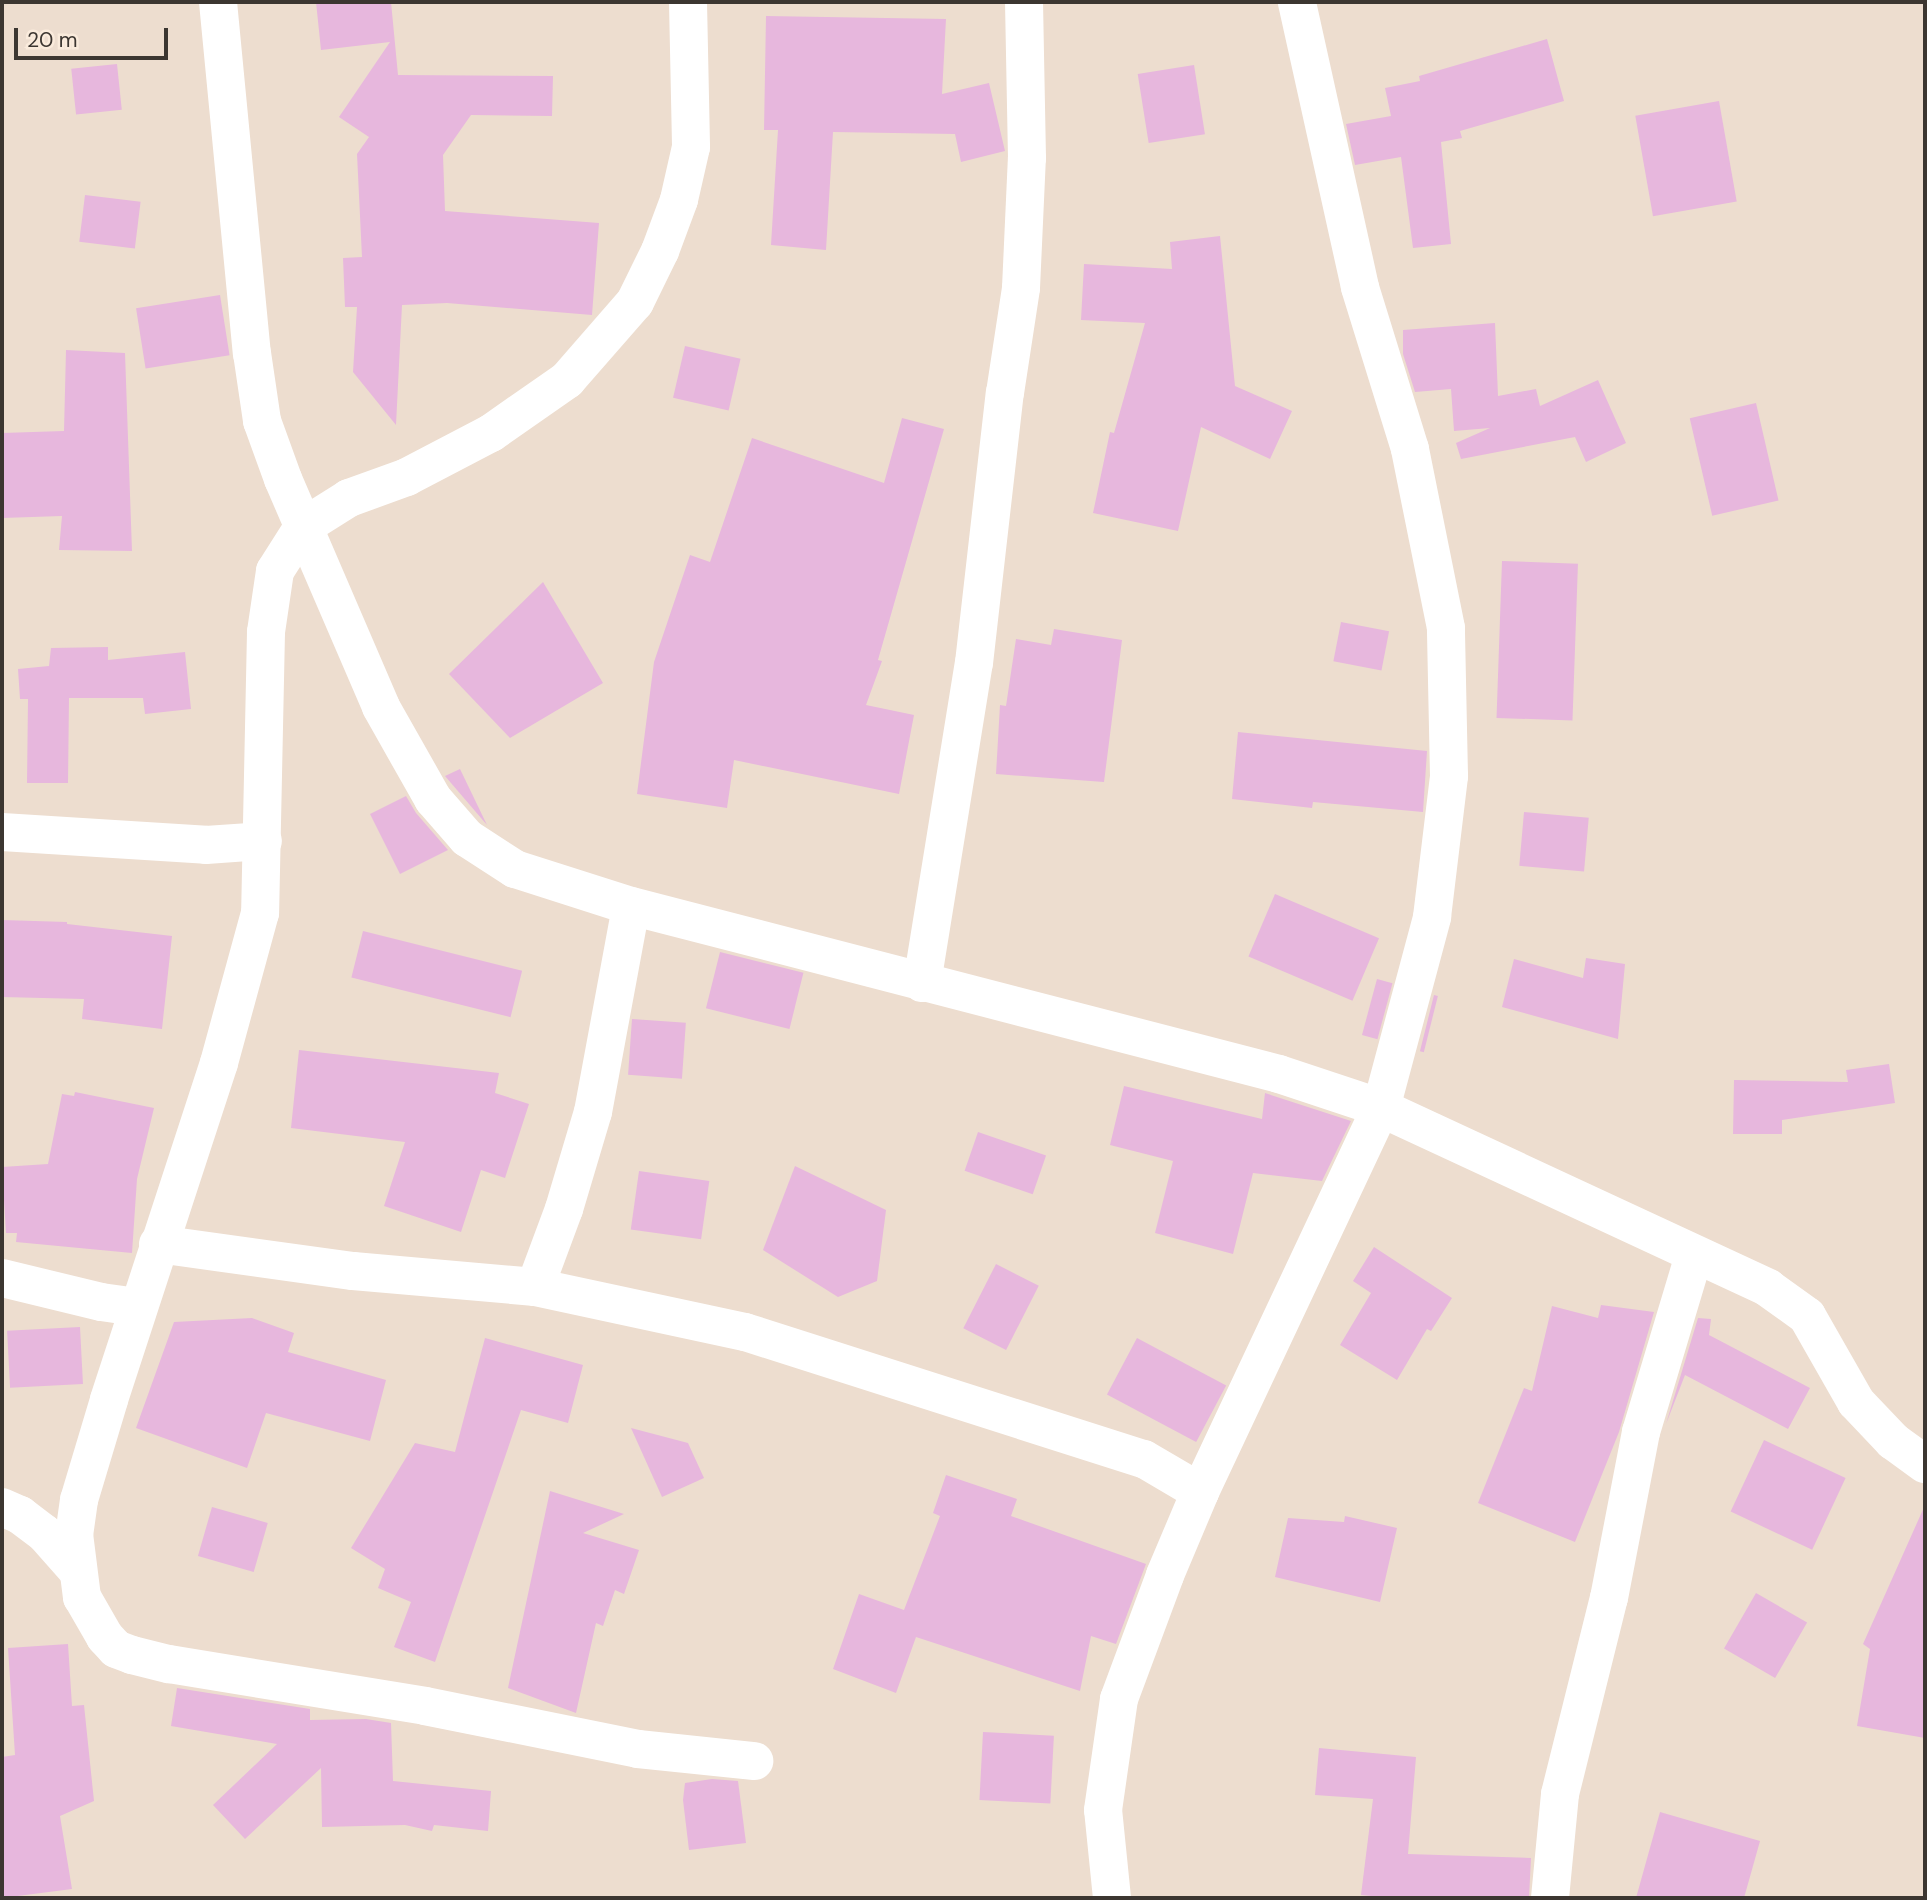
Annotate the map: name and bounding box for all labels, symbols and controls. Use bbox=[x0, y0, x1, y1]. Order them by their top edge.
scale bar bbox=[18, 14, 172, 58]
text: 20 m bbox=[27, 26, 78, 54]

